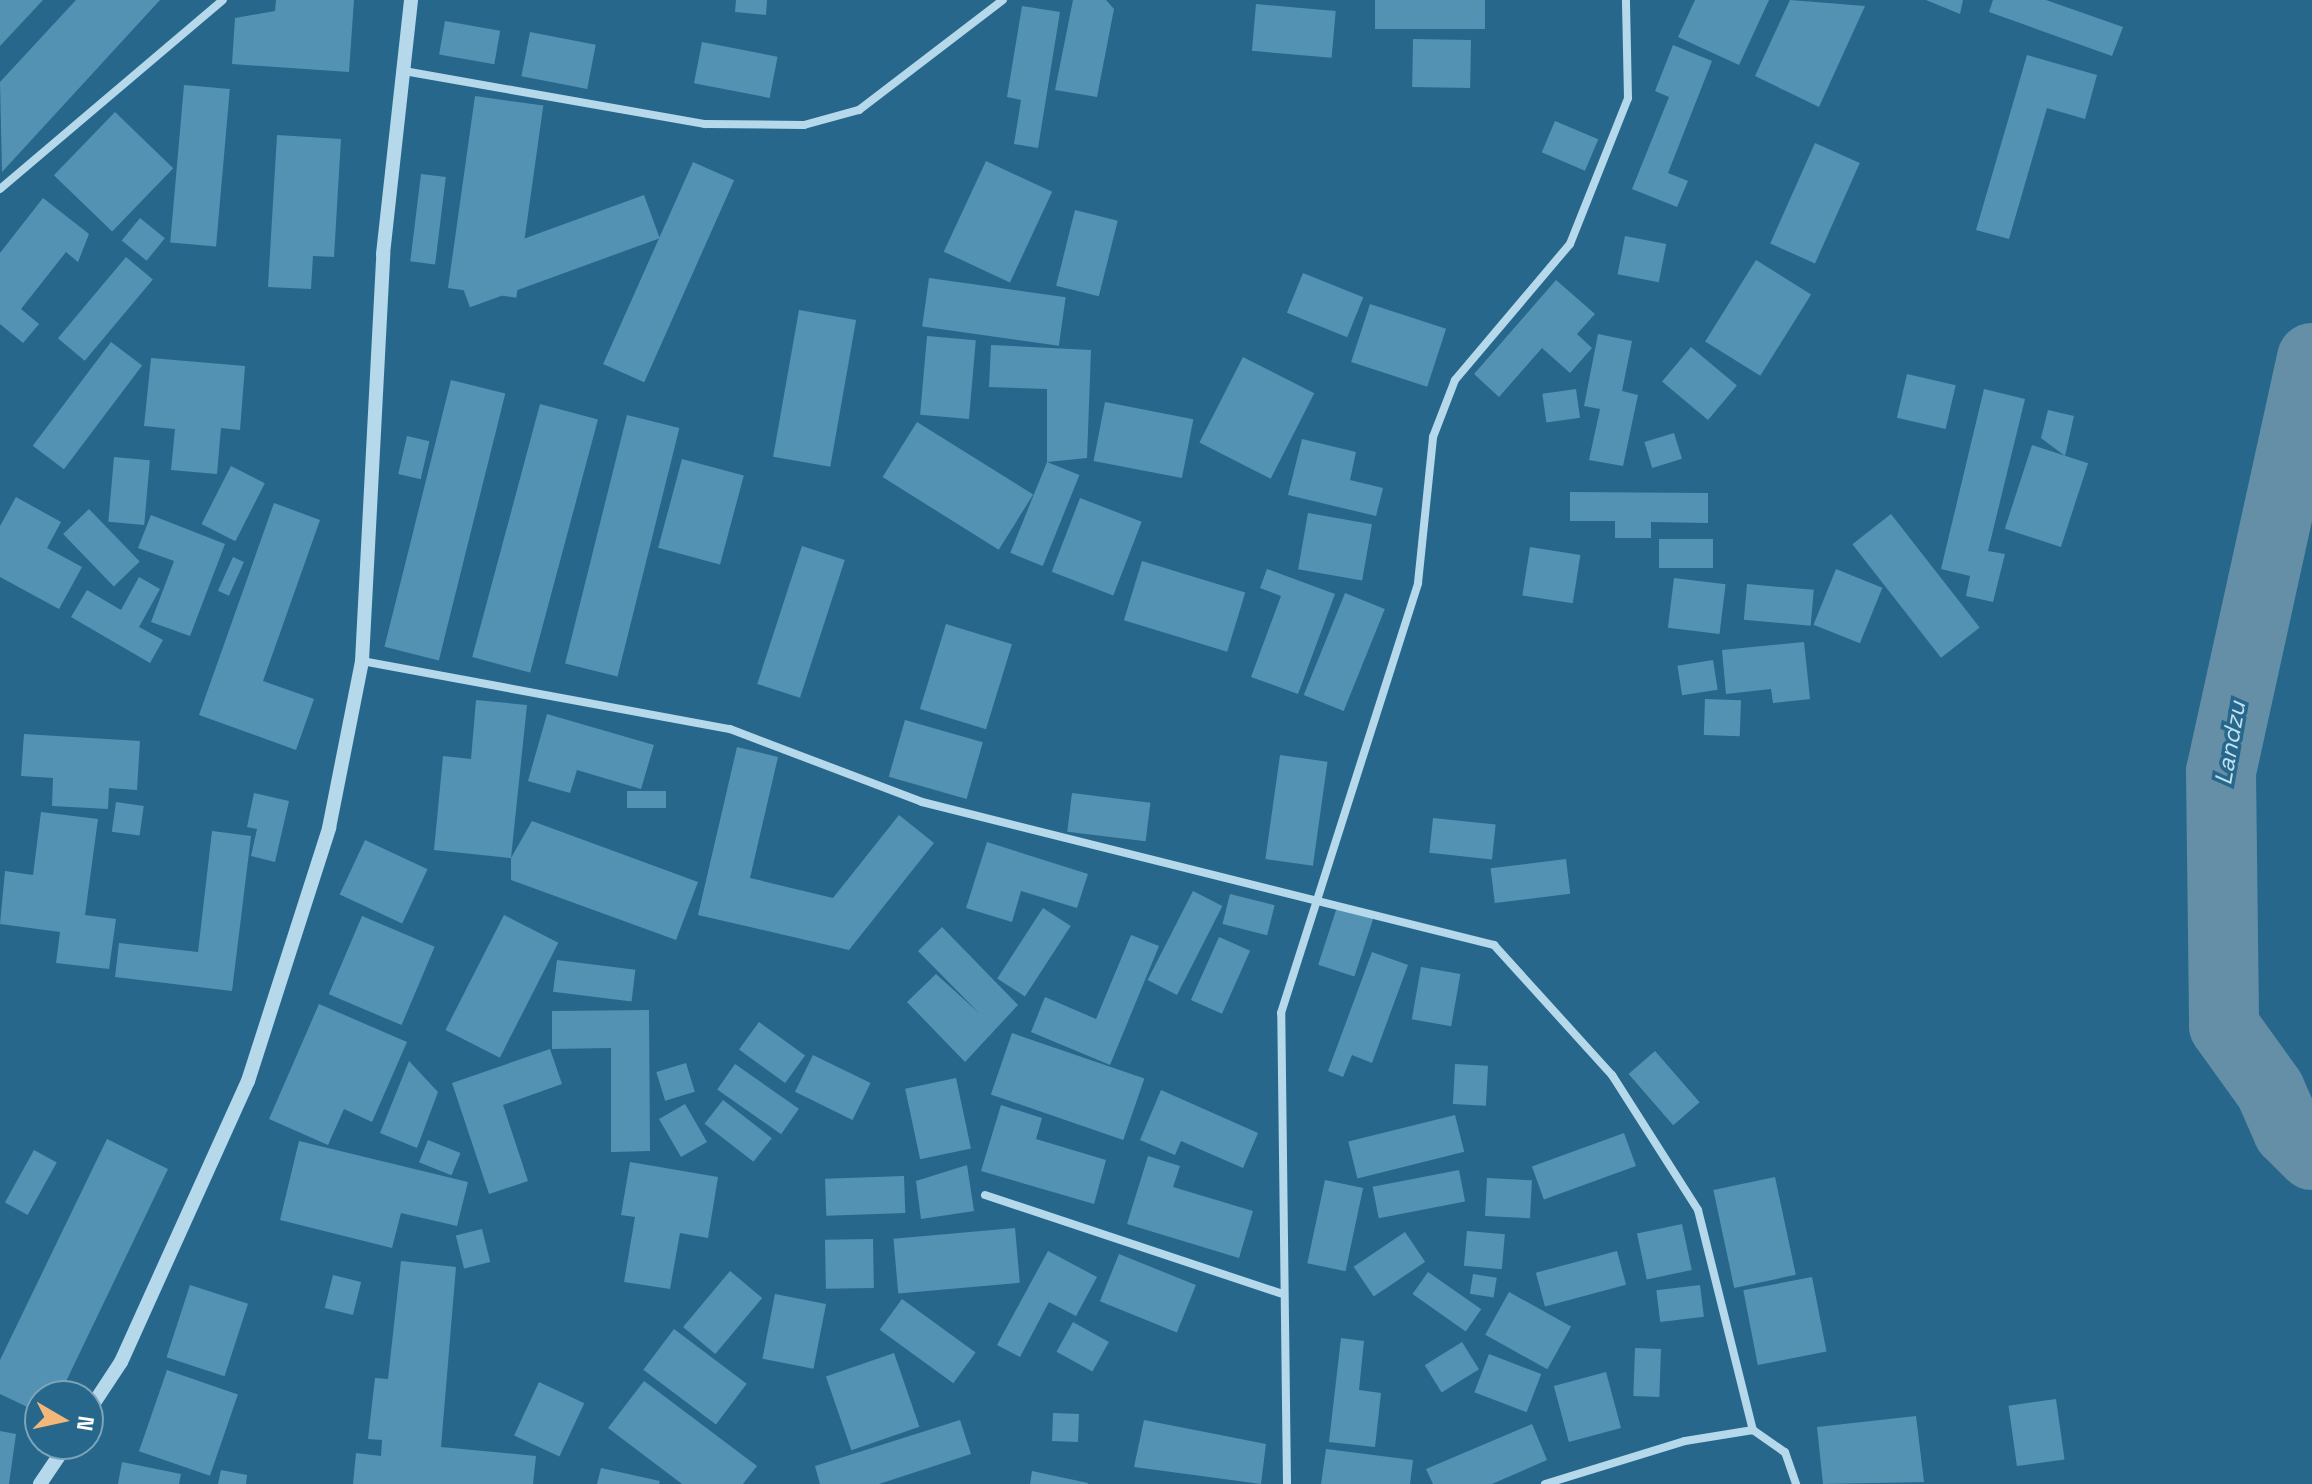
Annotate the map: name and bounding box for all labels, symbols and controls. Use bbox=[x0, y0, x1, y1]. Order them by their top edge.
water label: Landzu bbox=[2209, 699, 2251, 787]
north arrow bbox=[24, 1380, 104, 1460]
text: N bbox=[71, 1414, 101, 1433]

